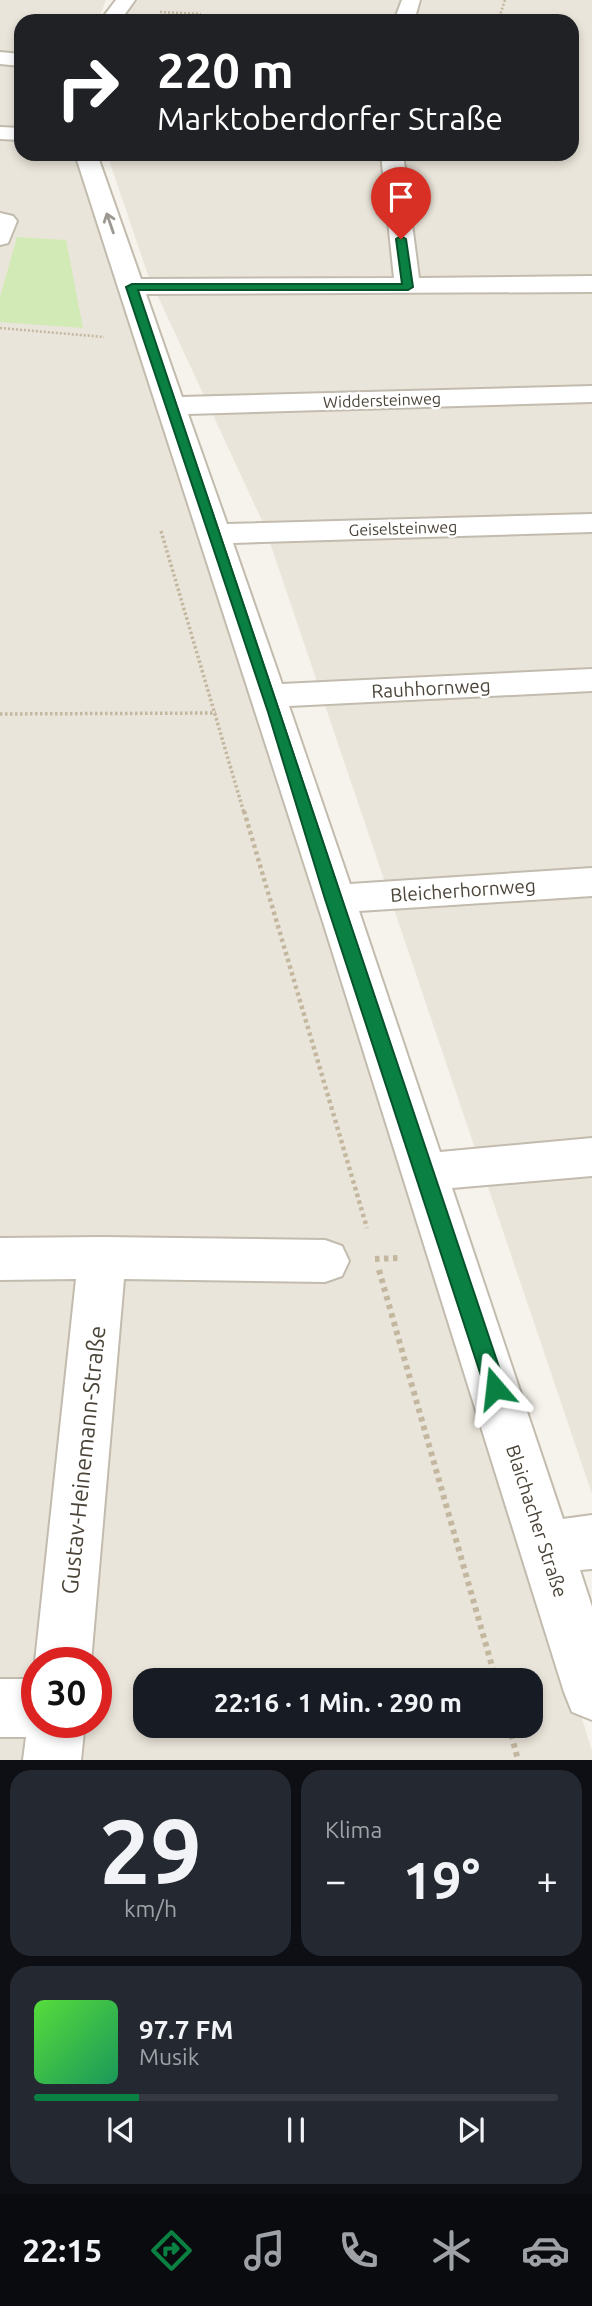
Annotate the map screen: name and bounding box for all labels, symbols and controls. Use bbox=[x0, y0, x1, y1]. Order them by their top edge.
icon: right bbox=[42, 42, 133, 133]
text: 220 m bbox=[157, 42, 294, 97]
text: Marktoberdorfer Straße bbox=[157, 100, 503, 136]
pin bbox=[371, 167, 431, 239]
icon: arrive bbox=[382, 178, 420, 216]
one-way arrow bbox=[103, 212, 115, 234]
street label: Widdersteinweg bbox=[323, 389, 441, 411]
street label: Geiselsteinweg bbox=[348, 517, 458, 539]
street label: Rauhhornweg bbox=[371, 674, 491, 702]
street label: Bleicherhornweg bbox=[390, 874, 536, 906]
street label: Gustav-Heinemann-Straße bbox=[56, 1324, 110, 1596]
position arrow bbox=[458, 1351, 532, 1425]
street label: Blaichacher Straße bbox=[502, 1442, 572, 1600]
speed limit sign: 30 bbox=[21, 1647, 112, 1738]
text: 22:16 · 1 Min. · 290 m bbox=[214, 1688, 462, 1717]
text: 29 bbox=[99, 1799, 202, 1901]
text: Klima bbox=[325, 1817, 382, 1842]
text: 19° bbox=[403, 1851, 480, 1909]
text: − bbox=[325, 1859, 346, 1901]
text: + bbox=[537, 1859, 558, 1901]
text: km/h bbox=[124, 1896, 177, 1921]
text: 97.7 FM bbox=[139, 2015, 233, 2044]
text: Musik bbox=[139, 2044, 199, 2069]
icon: previous bbox=[102, 2111, 140, 2149]
icon: pause bbox=[277, 2111, 315, 2149]
icon: next bbox=[452, 2111, 490, 2149]
icon: directions bbox=[147, 2226, 196, 2275]
icon: music bbox=[240, 2226, 289, 2275]
icon: phone bbox=[334, 2226, 383, 2275]
icon: climate bbox=[427, 2226, 476, 2275]
icon: car bbox=[521, 2226, 570, 2275]
text: 22:15 bbox=[22, 2232, 102, 2268]

